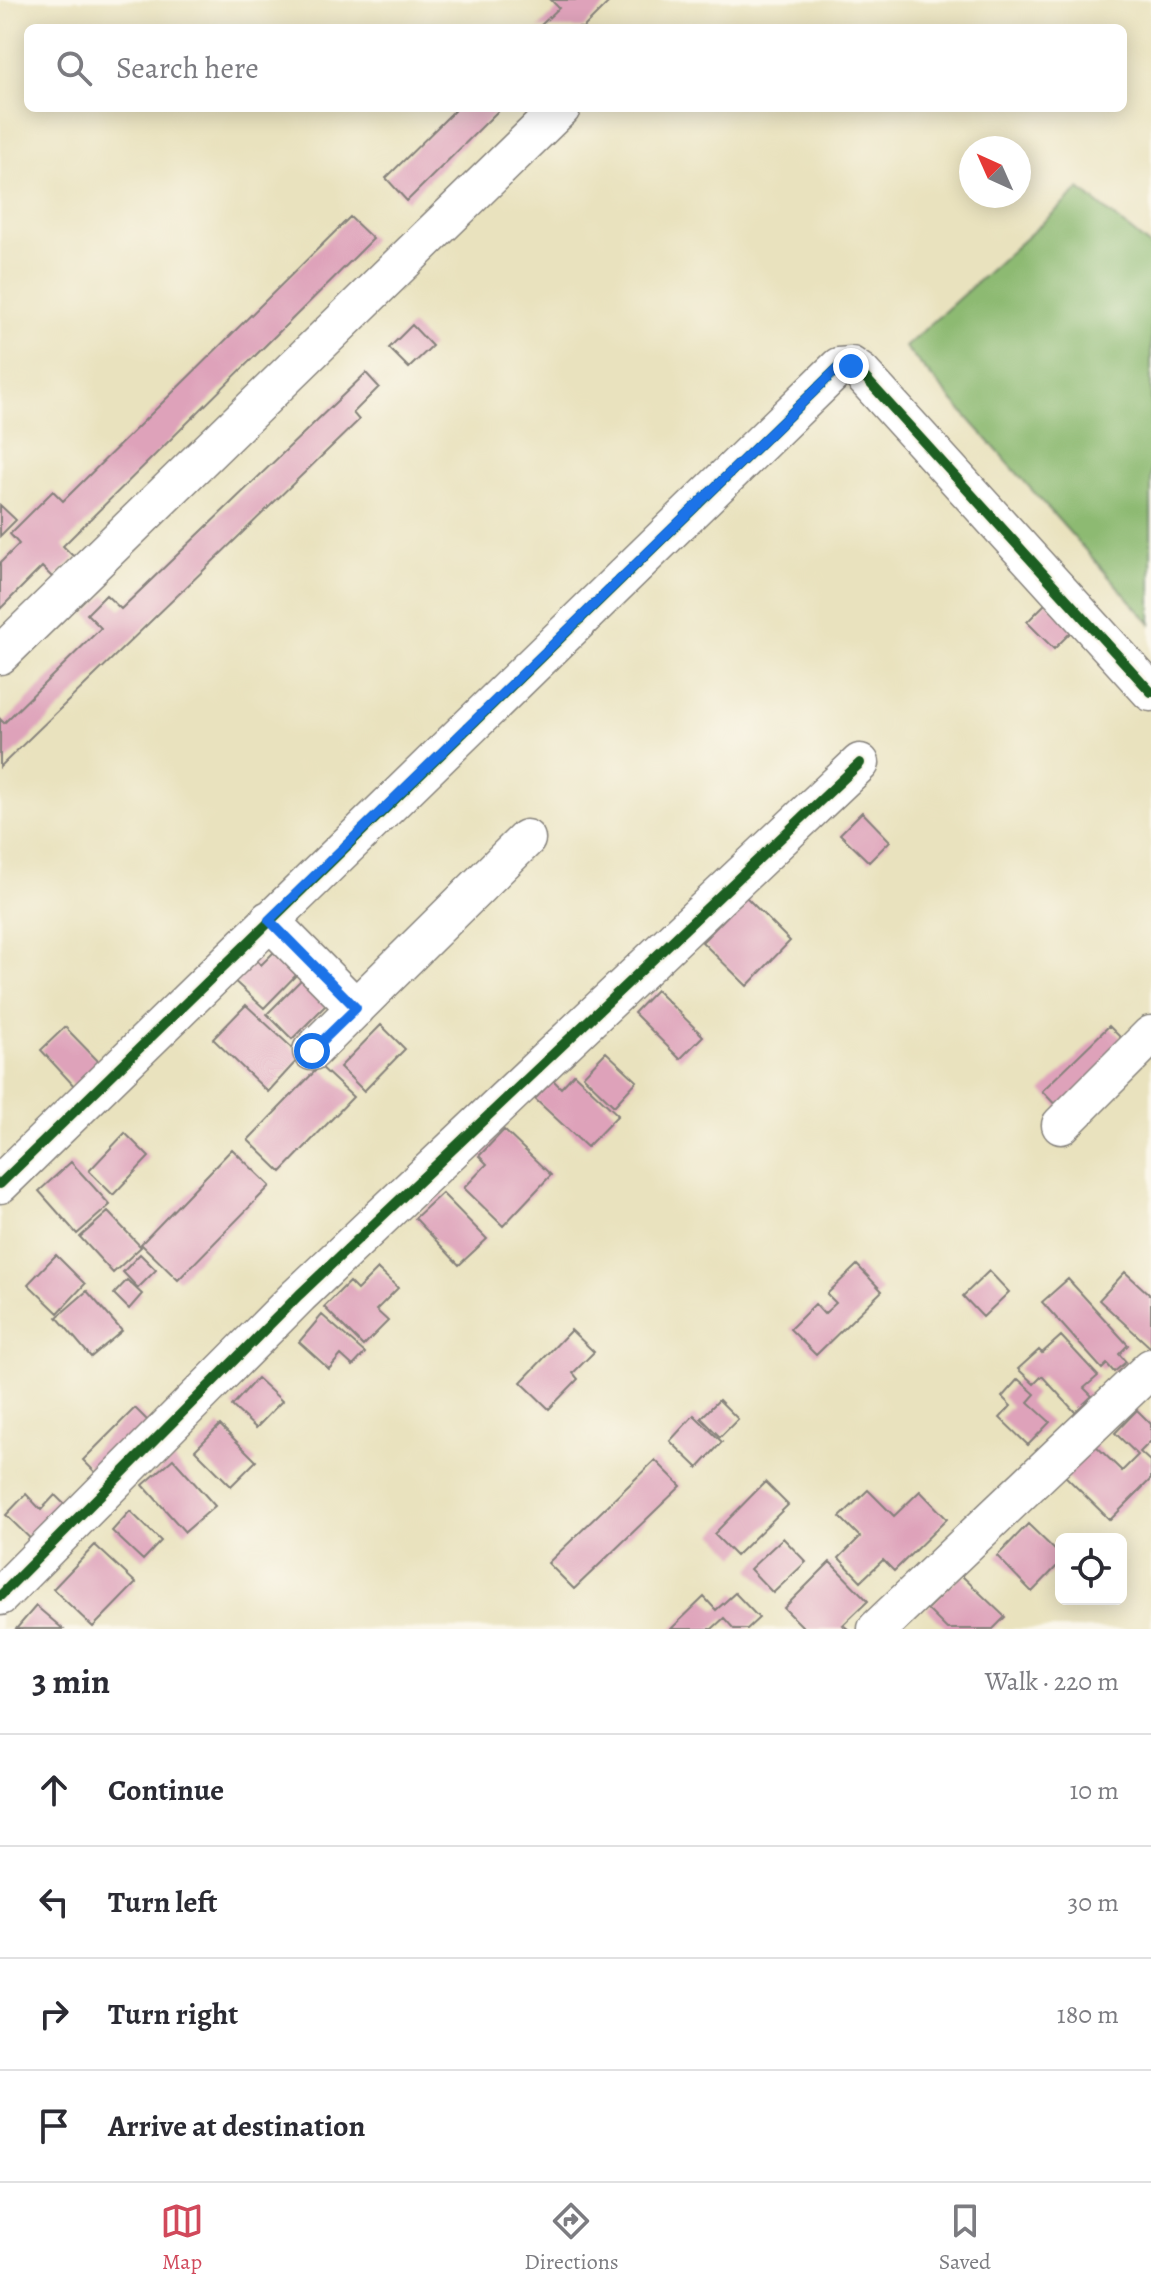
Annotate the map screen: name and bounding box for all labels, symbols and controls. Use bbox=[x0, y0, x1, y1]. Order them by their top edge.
search box bbox=[24, 24, 1127, 112]
icon: search bbox=[52, 46, 96, 90]
text: Search here bbox=[116, 48, 259, 88]
north arrow bbox=[959, 136, 1031, 208]
route end bbox=[833, 348, 869, 384]
route start bbox=[294, 1033, 330, 1069]
map controls bbox=[1055, 1533, 1127, 1605]
button: locate bbox=[1055, 1533, 1127, 1605]
text: 3 min bbox=[32, 1658, 110, 1705]
text: Walk · 220 m bbox=[985, 1664, 1119, 1699]
icon: ahead bbox=[32, 1768, 76, 1812]
text: Continue bbox=[108, 1770, 224, 1810]
text: 10 m bbox=[1069, 1773, 1119, 1808]
icon: left bbox=[32, 1880, 76, 1924]
text: Turn left bbox=[108, 1882, 217, 1922]
text: 30 m bbox=[1068, 1885, 1119, 1920]
icon: right bbox=[32, 1992, 76, 2036]
text: Turn right bbox=[108, 1994, 238, 2034]
text: 180 m bbox=[1057, 1997, 1119, 2032]
icon: arrive bbox=[32, 2104, 76, 2148]
text: Arrive at destination bbox=[108, 2106, 365, 2146]
tab: Map bbox=[160, 2199, 204, 2277]
tab: Directions bbox=[524, 2199, 619, 2277]
tab: Saved bbox=[939, 2199, 991, 2277]

